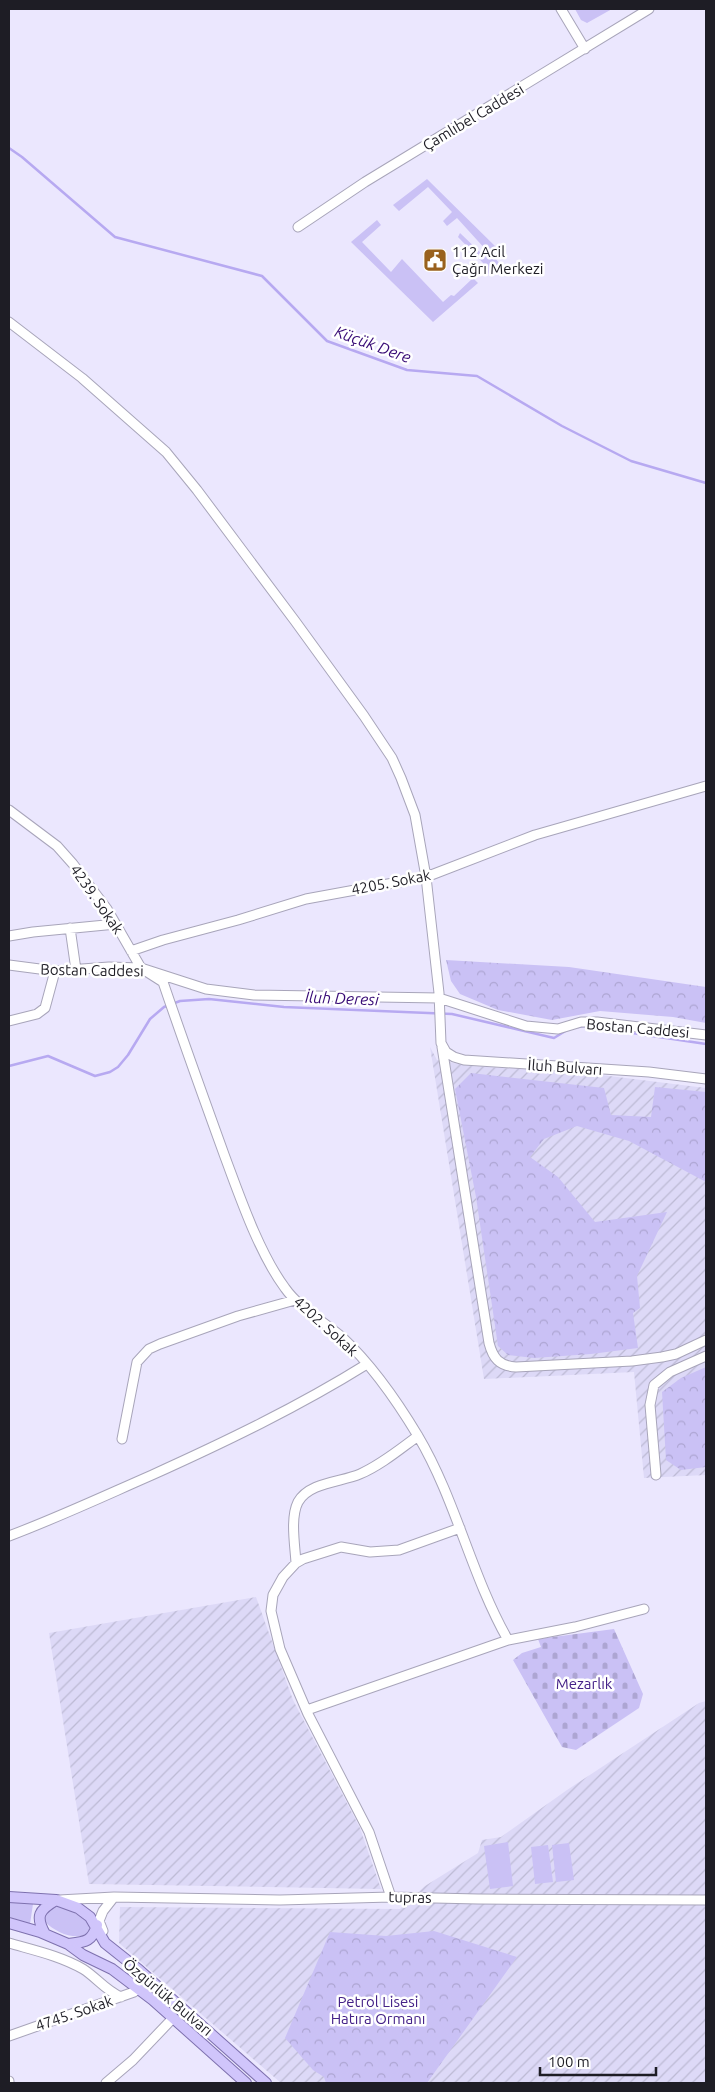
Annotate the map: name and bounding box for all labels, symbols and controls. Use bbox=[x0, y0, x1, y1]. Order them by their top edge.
street label: Çamlıbel Caddesi bbox=[419, 80, 527, 154]
place label: 112 Acil Çağrı Merkezi bbox=[452, 243, 543, 277]
public building icon: 112 Acil Çağrı Merkezi bbox=[422, 247, 448, 273]
water label: Küçük Dere bbox=[333, 322, 413, 366]
street label: 4239. Sokak bbox=[67, 861, 127, 937]
street label: 4205. Sokak bbox=[350, 866, 433, 898]
street label: Bostan Caddesi bbox=[40, 961, 144, 979]
water label: İluh Deresi bbox=[305, 988, 380, 1008]
street label: Bostan Caddesi bbox=[586, 1015, 690, 1041]
street label: İluh Bulvarı bbox=[527, 1056, 603, 1078]
street label: 4202. Sokak bbox=[290, 1293, 362, 1360]
park label: Mezarlık bbox=[556, 1675, 613, 1692]
street label: tupras bbox=[388, 1888, 432, 1906]
street label: Özgürlük Bulvarı bbox=[120, 1955, 216, 2039]
street label: 4745. Sokak bbox=[33, 1992, 115, 2034]
park label: Petrol Lisesi Hatıra Ormanı bbox=[331, 1993, 425, 2027]
scale bar bbox=[540, 2044, 656, 2076]
text: 100 m bbox=[548, 2053, 590, 2070]

